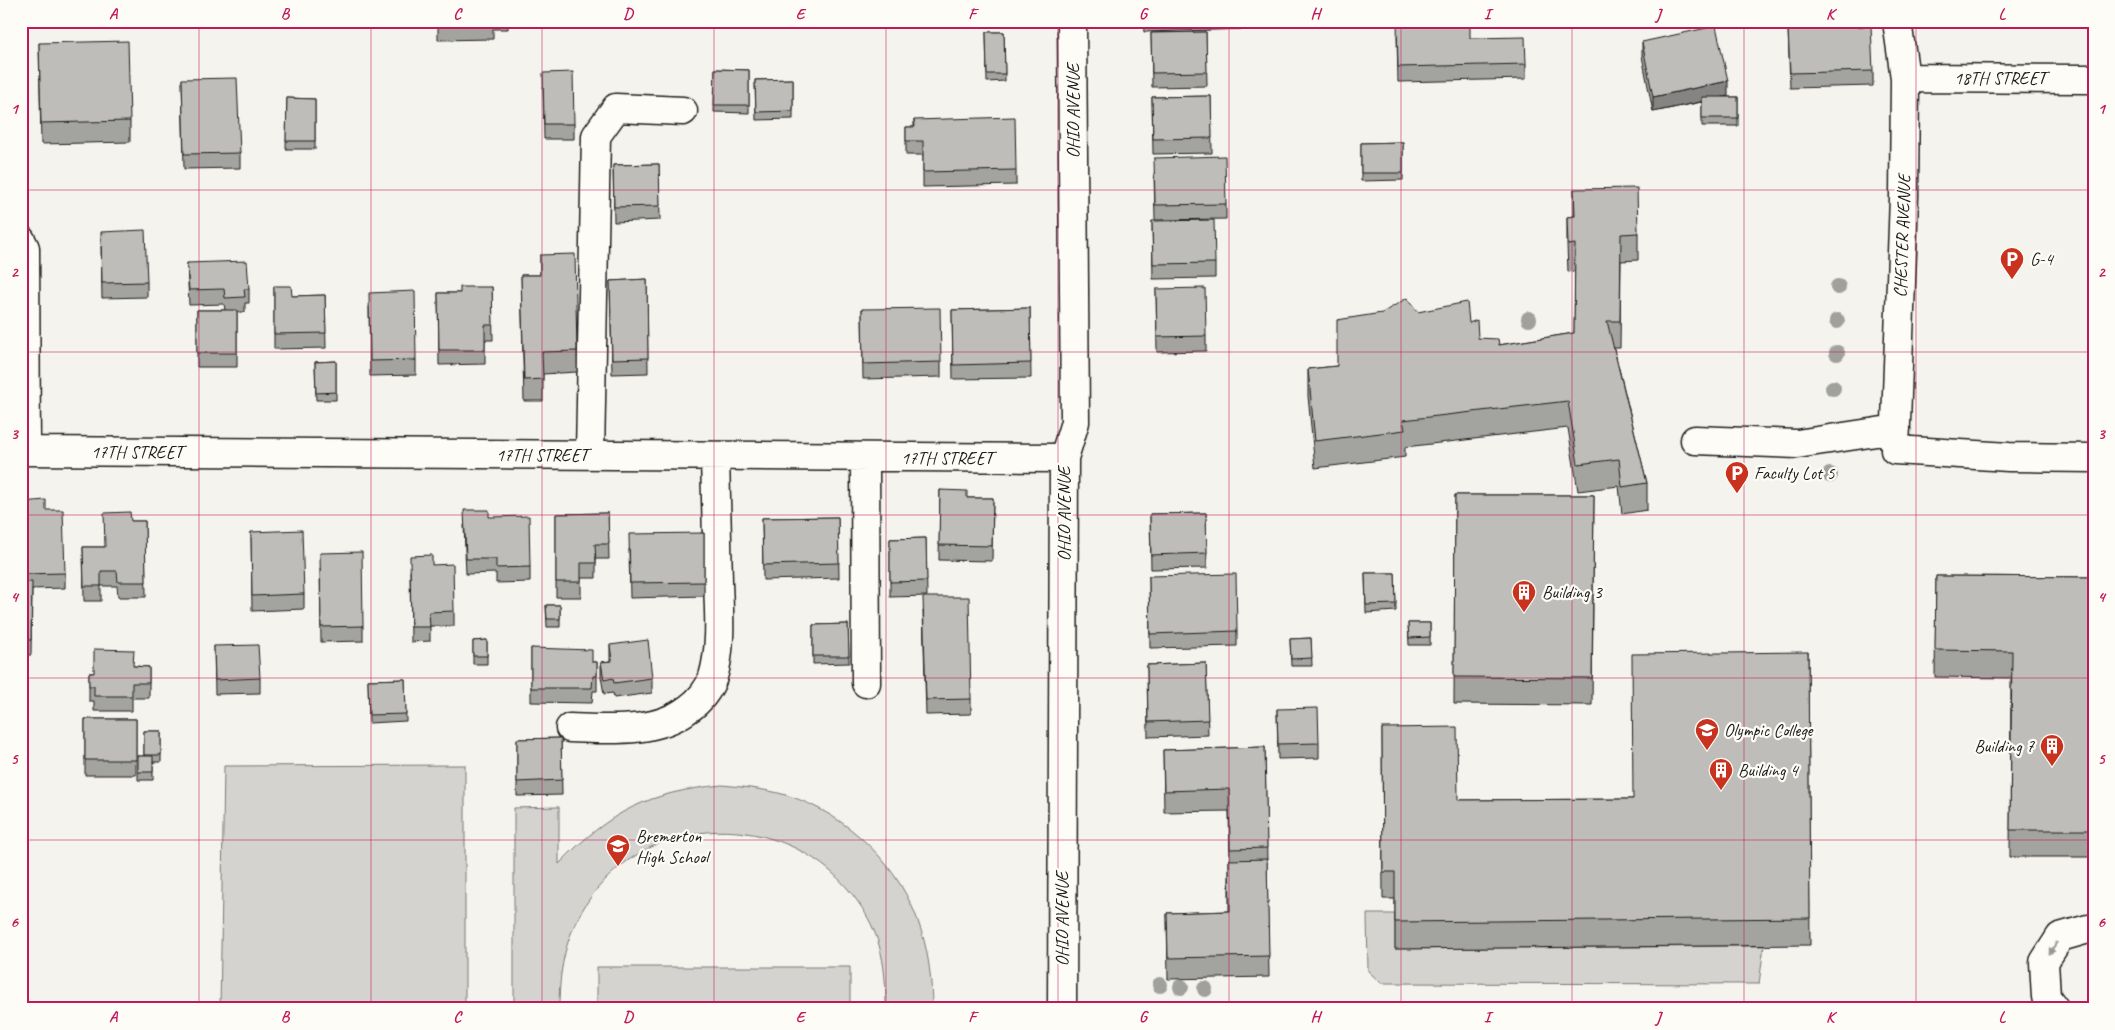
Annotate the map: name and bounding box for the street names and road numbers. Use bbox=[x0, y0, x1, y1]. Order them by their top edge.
street label: OHIO AVENUE bbox=[1062, 61, 1084, 158]
street label: 18TH STREET bbox=[1954, 67, 2051, 89]
street label: CHESTER AVENUE bbox=[1889, 172, 1915, 298]
street label: 17TH STREET bbox=[91, 441, 188, 463]
street label: 17TH STREET bbox=[496, 444, 593, 466]
street label: 17TH STREET bbox=[901, 447, 998, 469]
street label: OHIO AVENUE bbox=[1053, 464, 1075, 561]
street label: OHIO AVENUE bbox=[1051, 869, 1073, 966]

